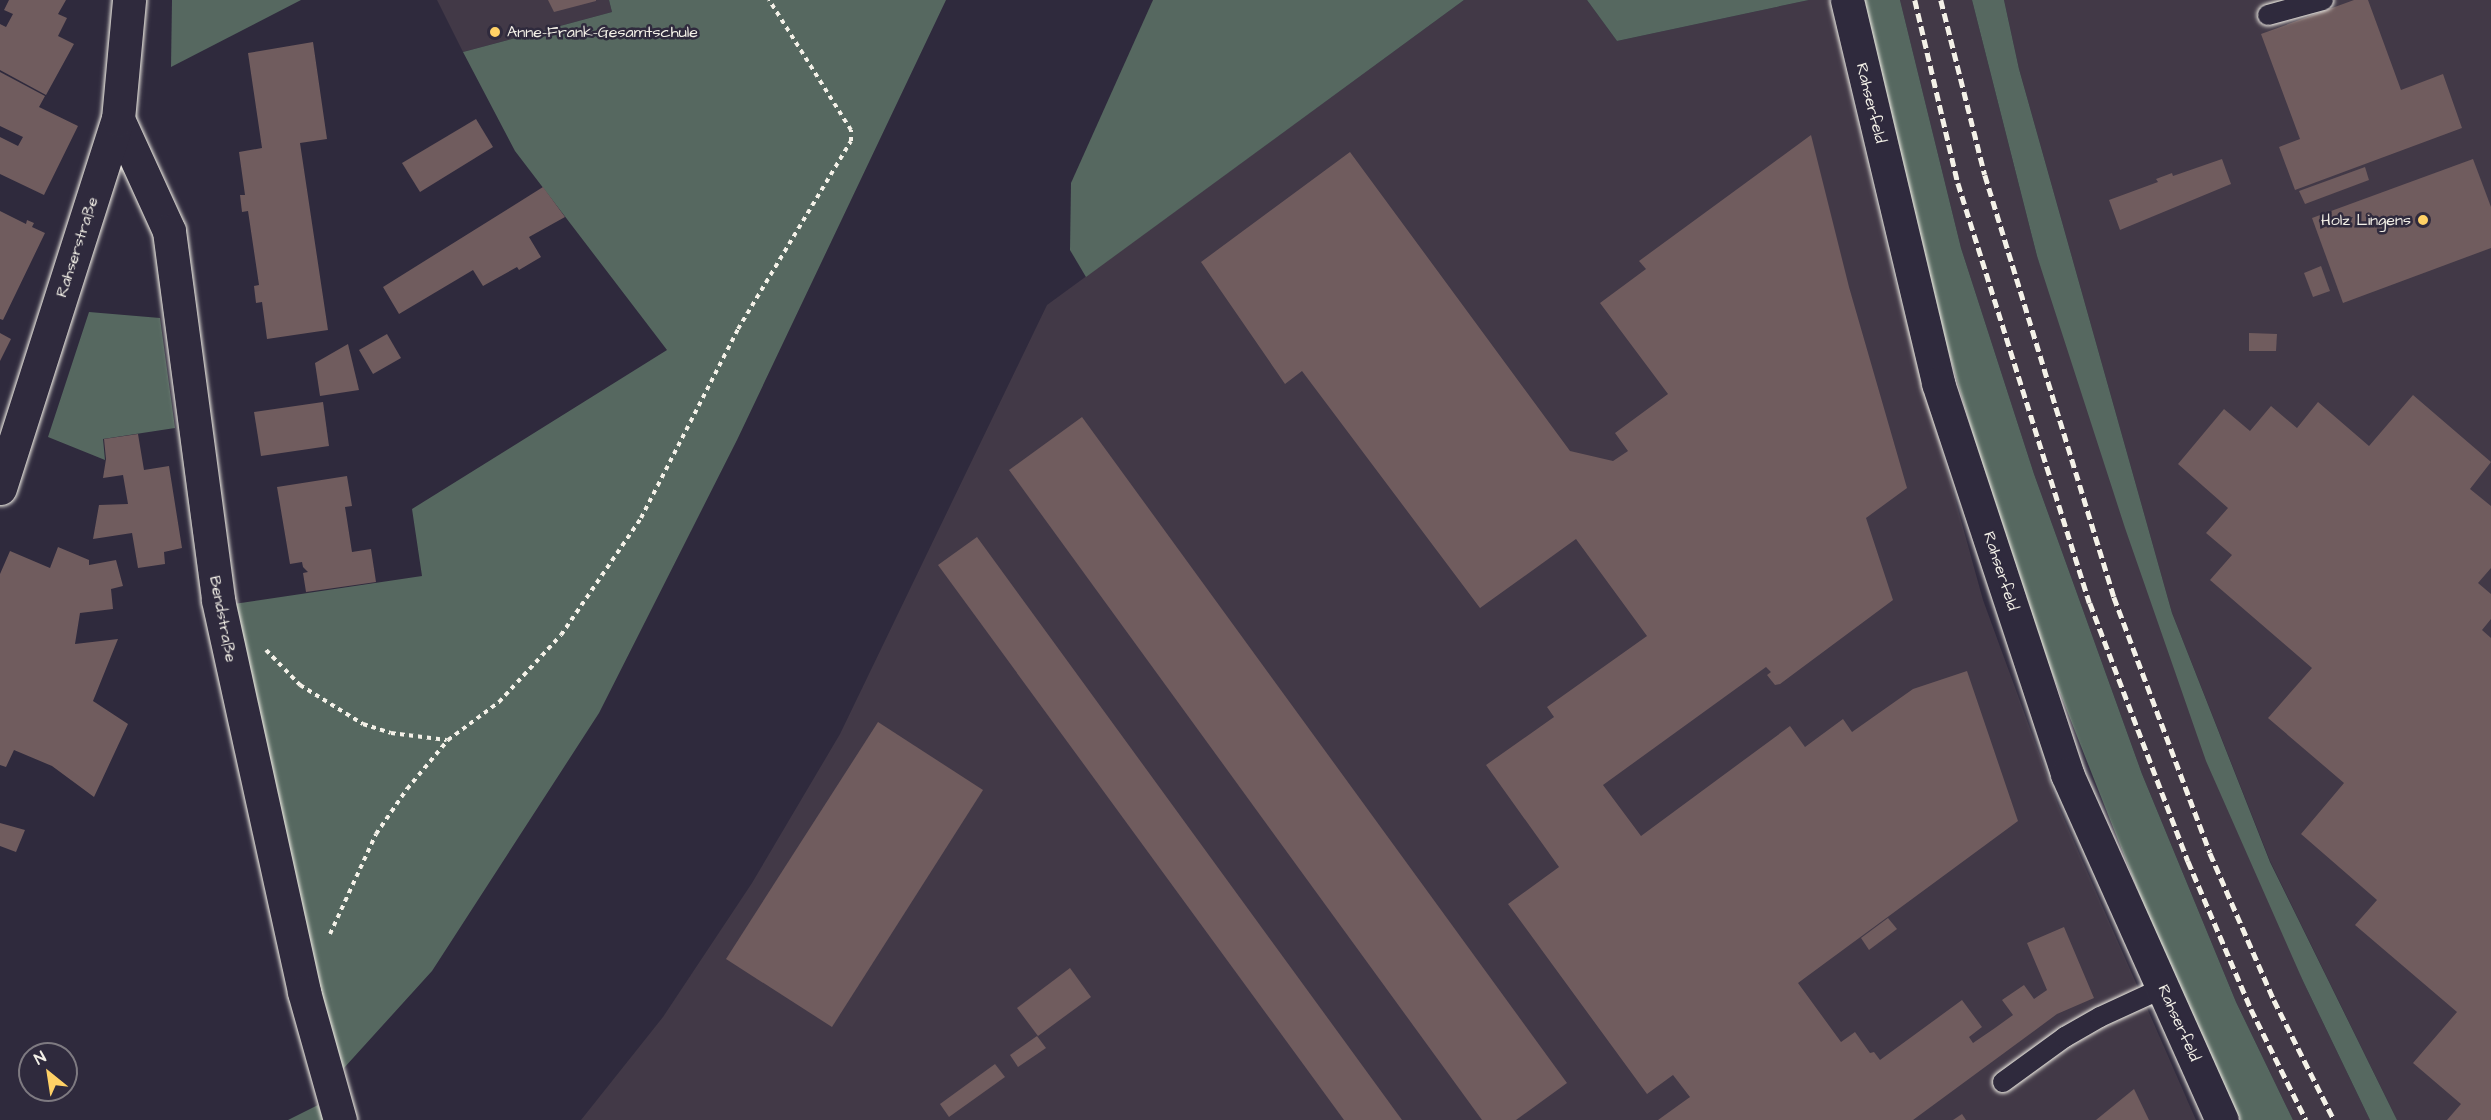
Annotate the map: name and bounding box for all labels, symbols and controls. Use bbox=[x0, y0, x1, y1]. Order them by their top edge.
place label: Anne-Frank-Gesamtschule bbox=[507, 22, 698, 42]
marker: Anne-Frank-Gesamtschule bbox=[488, 25, 502, 39]
street label: Rahserfeld bbox=[1852, 61, 1890, 145]
street label: Rahserstraße bbox=[52, 194, 102, 300]
place label: Holz Lingens bbox=[2321, 210, 2411, 230]
marker: Holz Lingens bbox=[2416, 213, 2430, 227]
street label: Rahserfeld bbox=[1979, 529, 2023, 613]
street label: Bendstraße bbox=[205, 574, 241, 664]
street label: Rahserfeld bbox=[2154, 982, 2204, 1064]
north arrow bbox=[18, 1042, 78, 1102]
text: N bbox=[30, 1046, 50, 1070]

